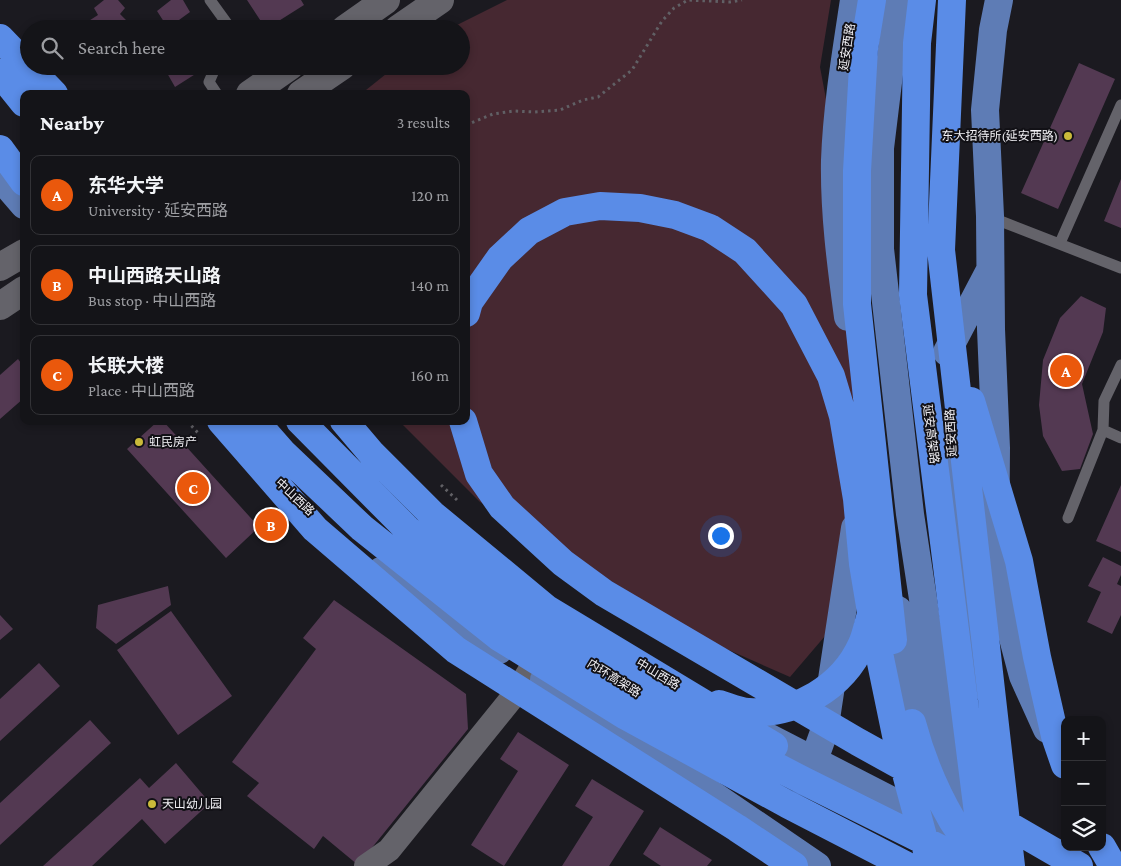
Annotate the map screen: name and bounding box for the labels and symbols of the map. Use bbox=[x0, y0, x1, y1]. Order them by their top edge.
street label: 延安西路 bbox=[836, 22, 858, 72]
place label: 东大招待所(延安西路) bbox=[942, 129, 1058, 143]
marker: 东大招待所(延安西路) bbox=[1062, 130, 1074, 142]
pin: A bbox=[1050, 352, 1082, 390]
street label: 延安高架路 bbox=[920, 403, 942, 465]
street label: 延安西路 bbox=[943, 409, 959, 457]
place label: 虹民房产 bbox=[149, 435, 197, 449]
marker: 虹民房产 bbox=[133, 436, 145, 448]
pin: C bbox=[177, 469, 209, 507]
street label: 中山西路 bbox=[273, 476, 317, 518]
pin: B bbox=[255, 506, 287, 544]
your location bbox=[708, 523, 734, 549]
street label: 内环高架路 bbox=[585, 656, 643, 700]
street label: 中山西路 bbox=[634, 656, 682, 692]
place label: 天山幼儿园 bbox=[162, 797, 222, 811]
marker: 天山幼儿园 bbox=[146, 798, 158, 810]

